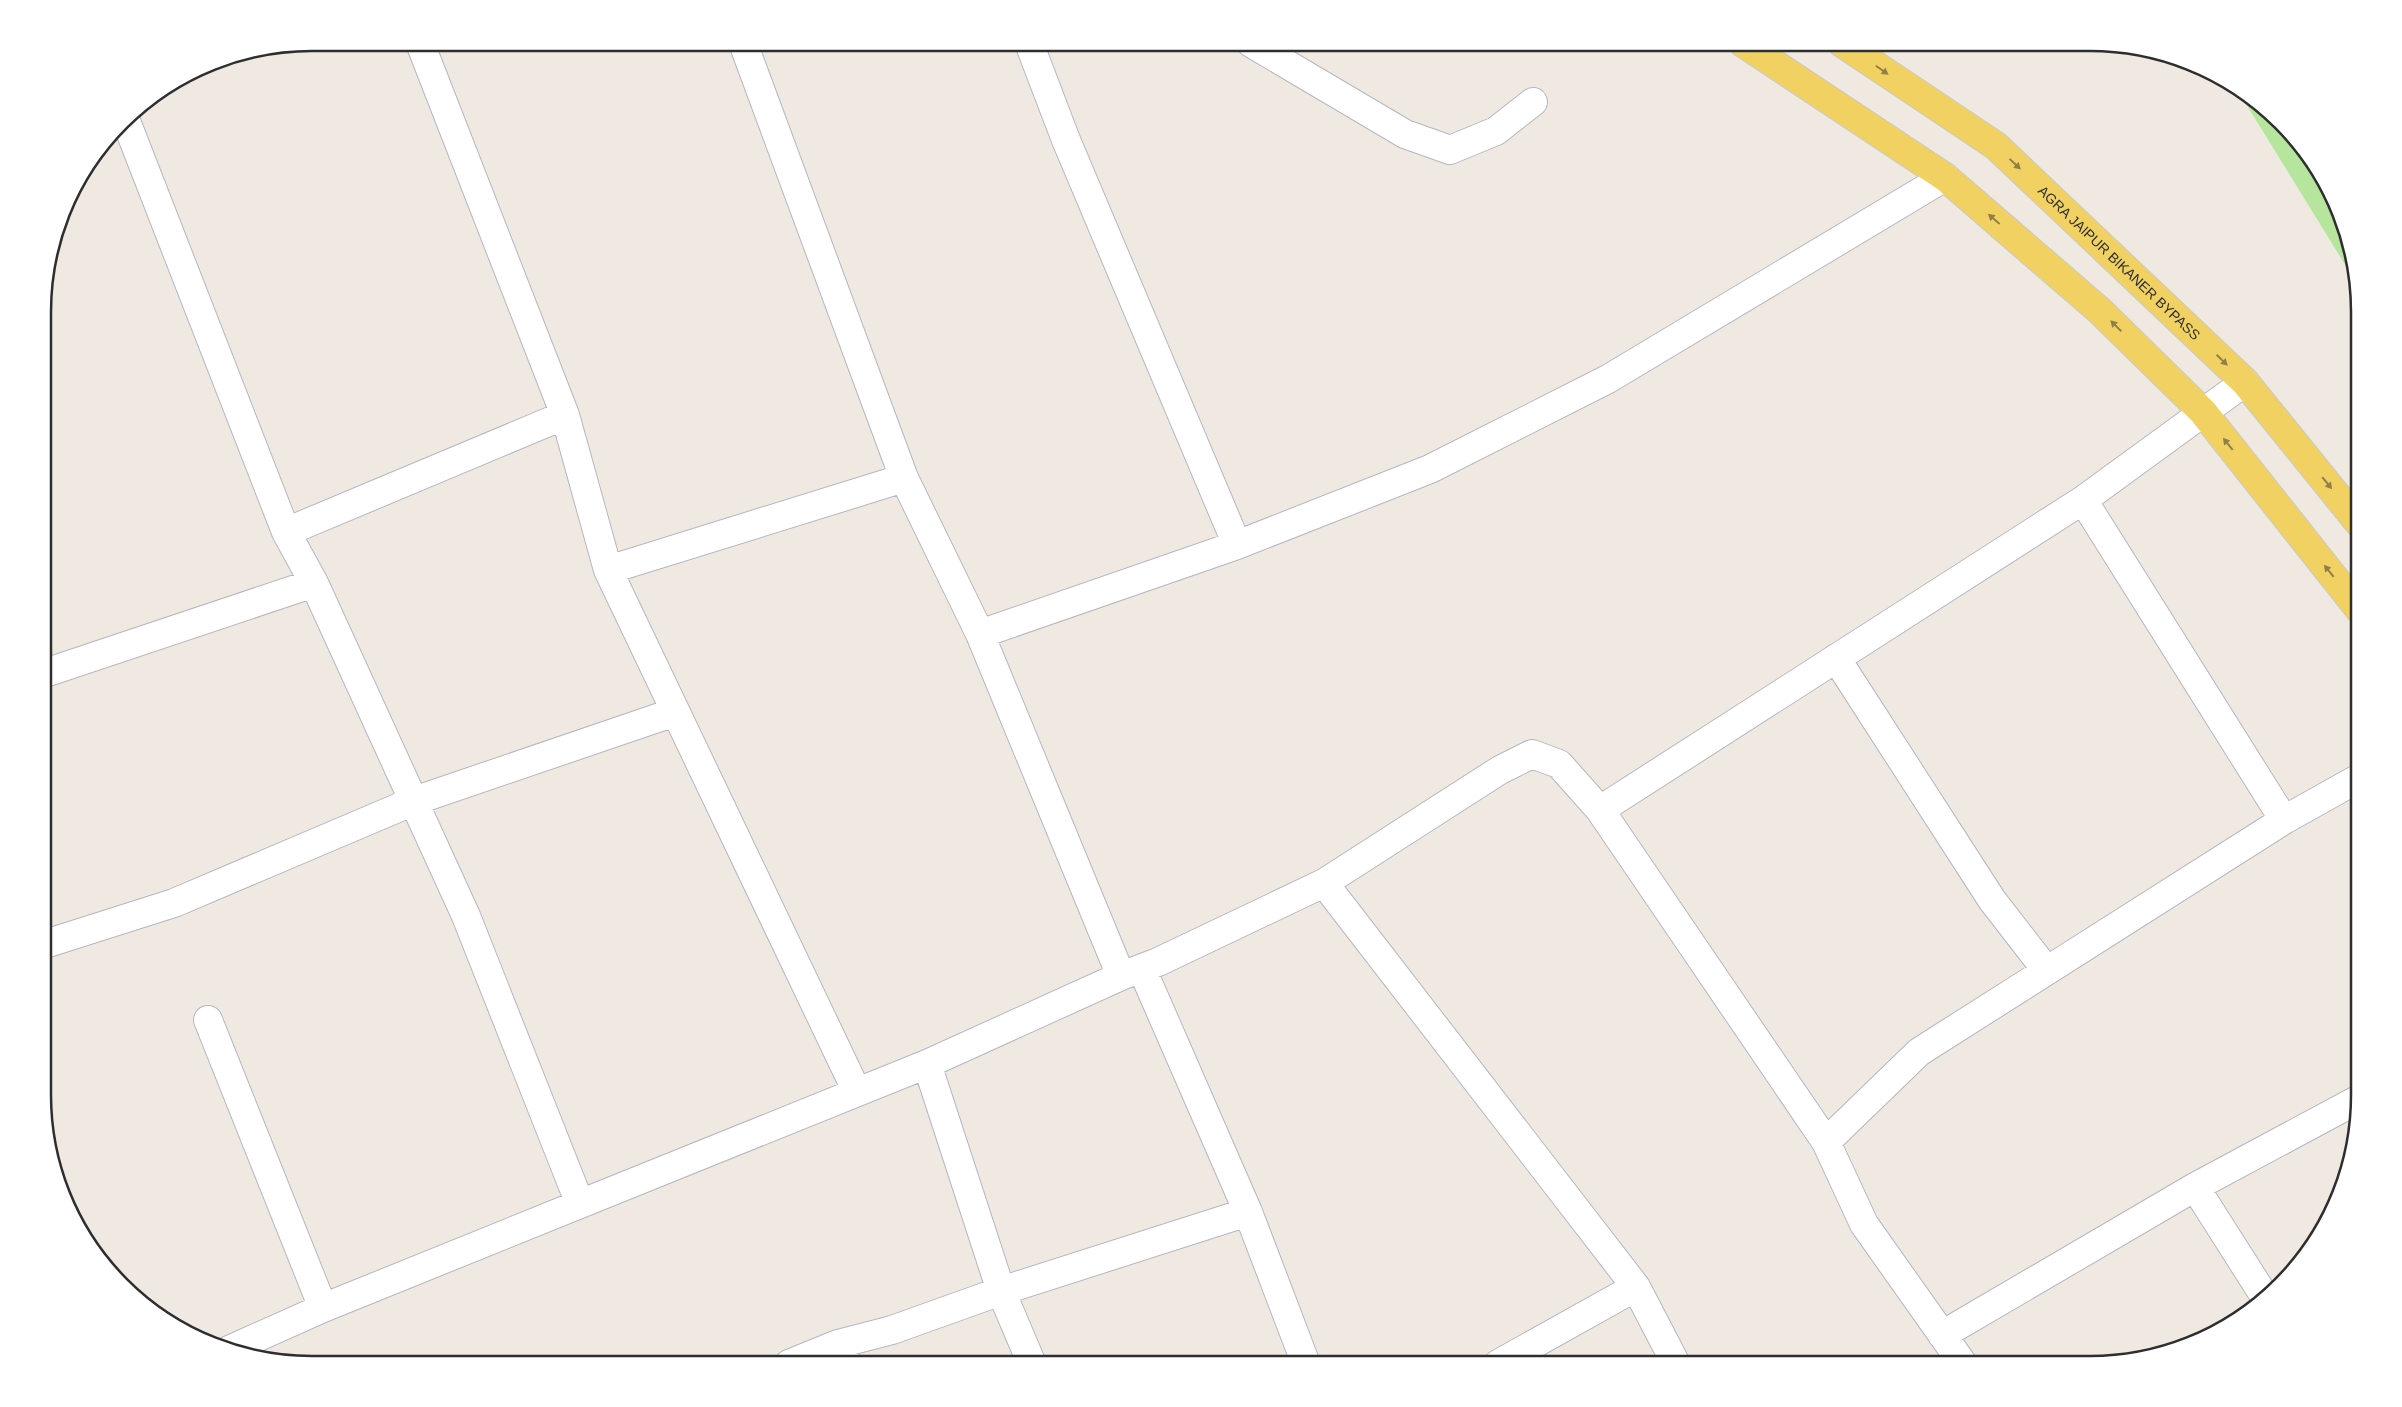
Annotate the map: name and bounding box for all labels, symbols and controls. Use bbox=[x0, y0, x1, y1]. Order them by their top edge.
one-way arrow bbox=[1876, 65, 1889, 75]
one-way arrow bbox=[2009, 158, 2021, 170]
street label: AGRA JAIPUR BIKANER BYPASS bbox=[2035, 182, 2203, 343]
one-way arrow bbox=[1988, 213, 2000, 225]
one-way arrow bbox=[2110, 320, 2122, 332]
one-way arrow bbox=[2216, 353, 2228, 365]
one-way arrow bbox=[2222, 438, 2233, 451]
one-way arrow bbox=[2322, 477, 2333, 490]
one-way arrow bbox=[2324, 564, 2335, 577]

